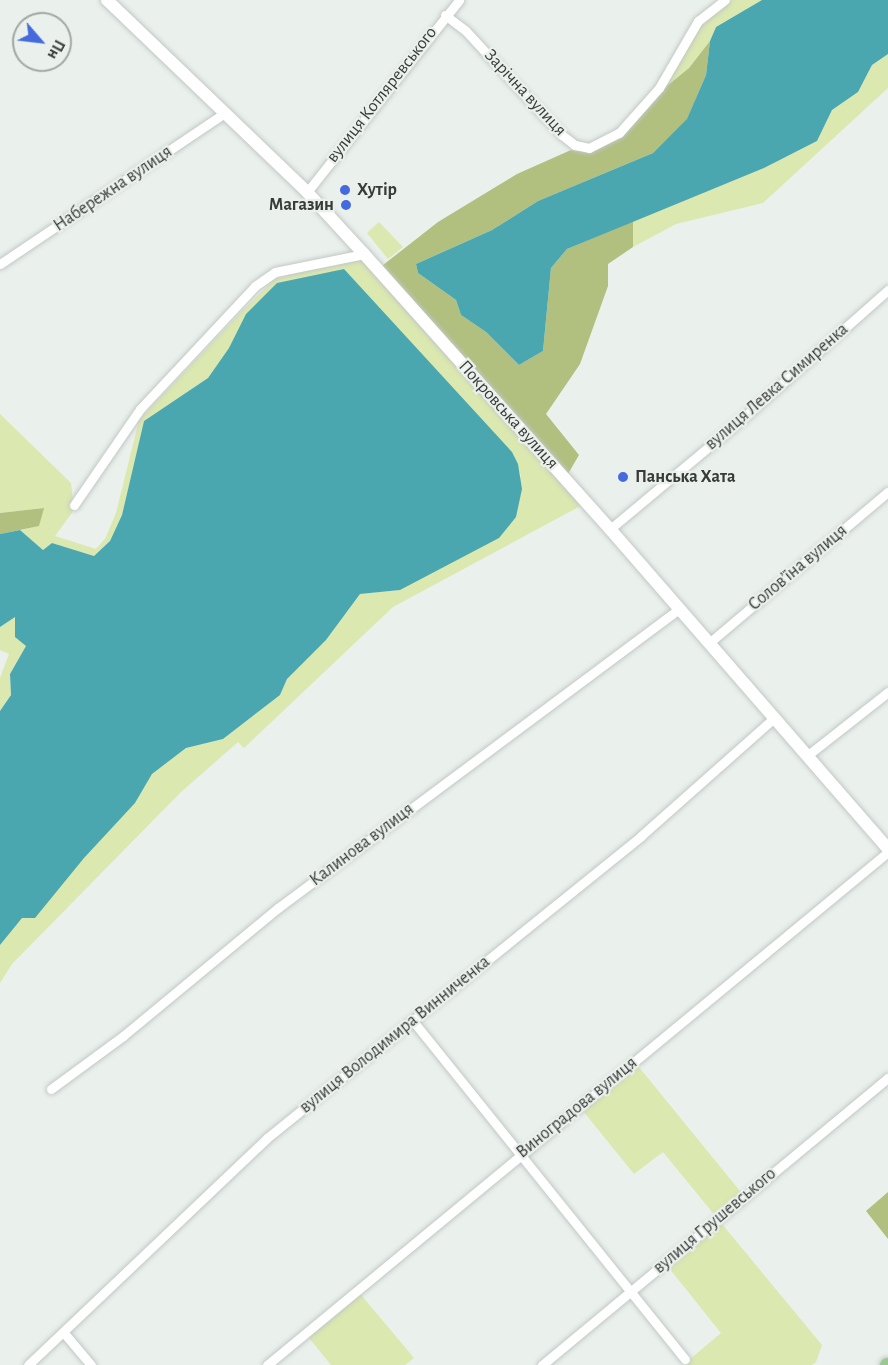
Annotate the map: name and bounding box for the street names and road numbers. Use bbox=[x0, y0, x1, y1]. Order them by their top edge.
street label: вулиця Котляревського bbox=[322, 23, 442, 167]
street label: Зарічна вулиця bbox=[479, 45, 571, 141]
street label: Набережна вулиця bbox=[49, 141, 177, 237]
street label: вулиця Левка Симиренка bbox=[701, 319, 853, 455]
street label: Покровська вулиця bbox=[453, 356, 563, 474]
street label: Соловʼїна вулиця bbox=[744, 520, 852, 616]
street label: Калинова вулиця bbox=[306, 799, 418, 891]
street label: вулиця Володимира Винниченка bbox=[295, 952, 495, 1118]
street label: Виноградова вулиця bbox=[512, 1053, 642, 1163]
street label: вулиця Грушевського bbox=[649, 1163, 781, 1279]

